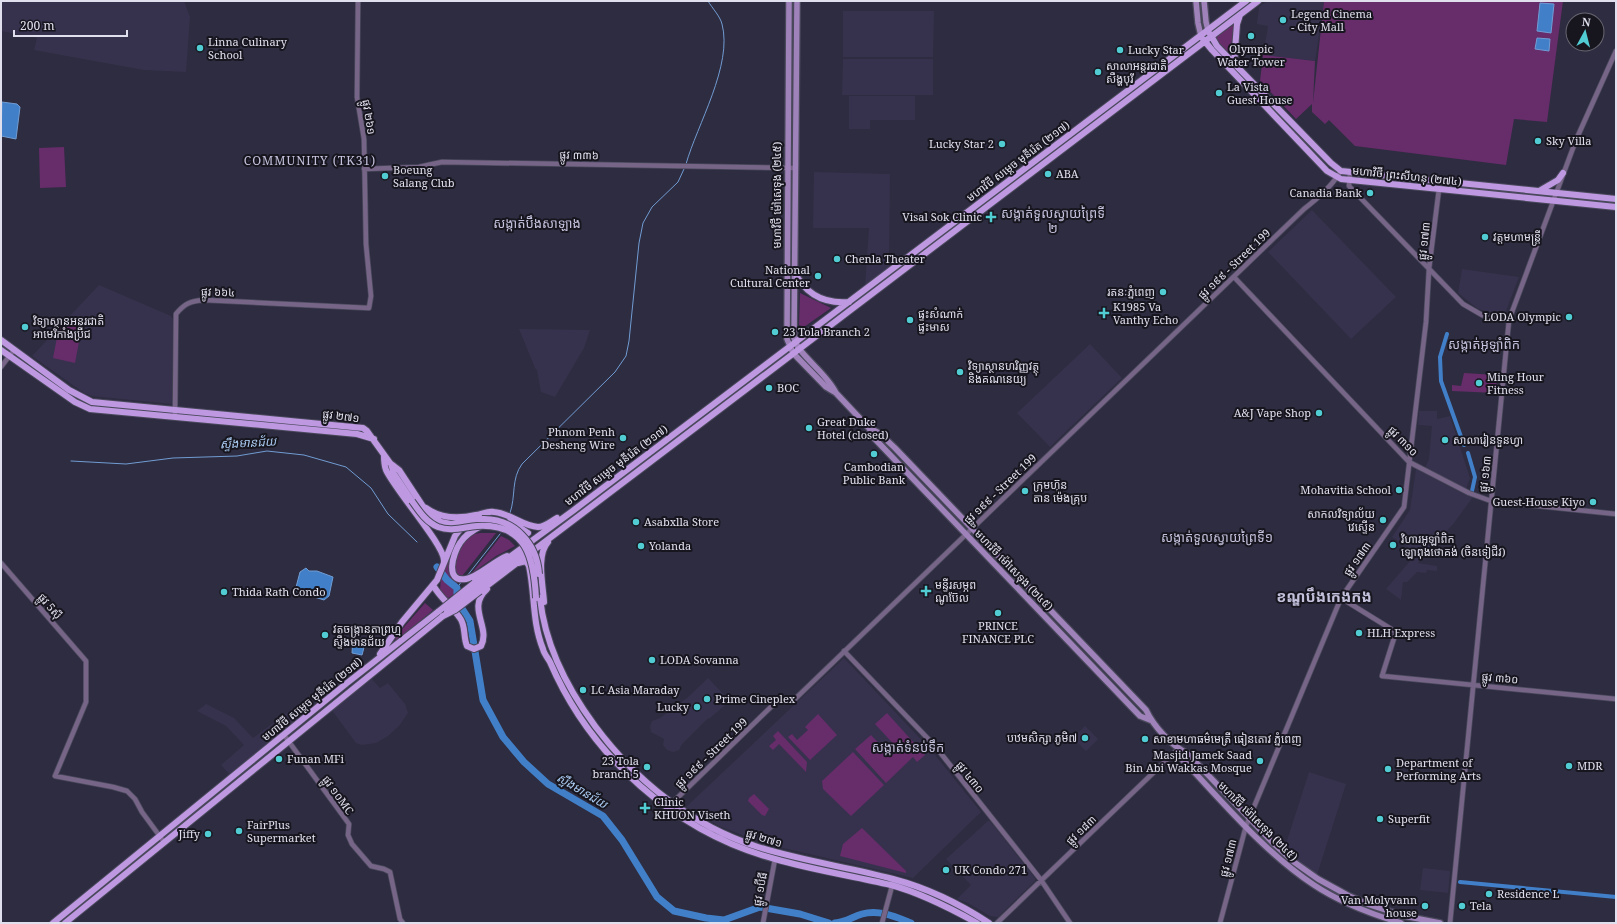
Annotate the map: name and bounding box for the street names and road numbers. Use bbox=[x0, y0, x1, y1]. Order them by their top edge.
street label: ផ្លូវ ២៦១ bbox=[356, 98, 380, 136]
street label: មហាវិថី សម្តេច មុនីរ៉េត (២១៧) bbox=[963, 117, 1073, 205]
street label: មហាវិថី ម៉ៅសេទុង (២៤៥) bbox=[769, 141, 784, 248]
street label: ផ្លូវ ៣៣៦ bbox=[559, 147, 599, 166]
street label: មហាវិថី ព្រះសីហនុ (២៧៤) bbox=[1352, 162, 1463, 189]
street label: ផ្លូវ ១៧៣ bbox=[1414, 221, 1436, 261]
street label: ផ្លូវ ១៩៩ - Street 199 bbox=[1194, 225, 1275, 305]
street label: ផ្លូវ ៦៦៤ bbox=[200, 283, 235, 303]
street label: ផ្លូវ ២៧១ bbox=[321, 406, 360, 428]
street label: មហាវិថី សម្តេច មុនីរ៉េត (២១៧) bbox=[561, 421, 671, 509]
street label: ផ្លូវ ៣១០ bbox=[1383, 422, 1422, 461]
street label: ផ្លូវ ១៩៩ - Street 199 bbox=[960, 450, 1041, 530]
street label: ផ្លូវ ១៦៣ bbox=[1475, 455, 1497, 493]
street label: មហាវិថី ម៉ៅសេទុង (២៤៥) bbox=[972, 526, 1057, 614]
street label: ផ្លូវ ១៧៣ bbox=[1339, 539, 1376, 581]
street label: ផ្លូវ 5ស៊ី bbox=[32, 590, 66, 624]
street label: មហាវិថី សម្តេច មុនីរ៉េត (២១៧) bbox=[258, 653, 365, 744]
street label: ផ្លូវ ៣៦០ bbox=[1481, 668, 1519, 690]
street label: ផ្លូវ ១៩៩ - Street 199 bbox=[671, 714, 752, 794]
street label: ផ្លូវ ៤៣០ bbox=[950, 758, 988, 798]
street label: ផ្លូវ ១០MC bbox=[317, 772, 358, 819]
street label: មហាវិថី ម៉ៅសេទុង (២៤៥) bbox=[1215, 778, 1302, 864]
street label: ផ្លូវ ១៨៣ bbox=[1062, 811, 1101, 850]
street label: ផ្លូវ ២៧១ bbox=[743, 825, 784, 853]
street label: ផ្លូវ ១៧៣ bbox=[1216, 837, 1243, 879]
street label: ផ្លូវ ១ប៊ីធី bbox=[749, 871, 773, 908]

